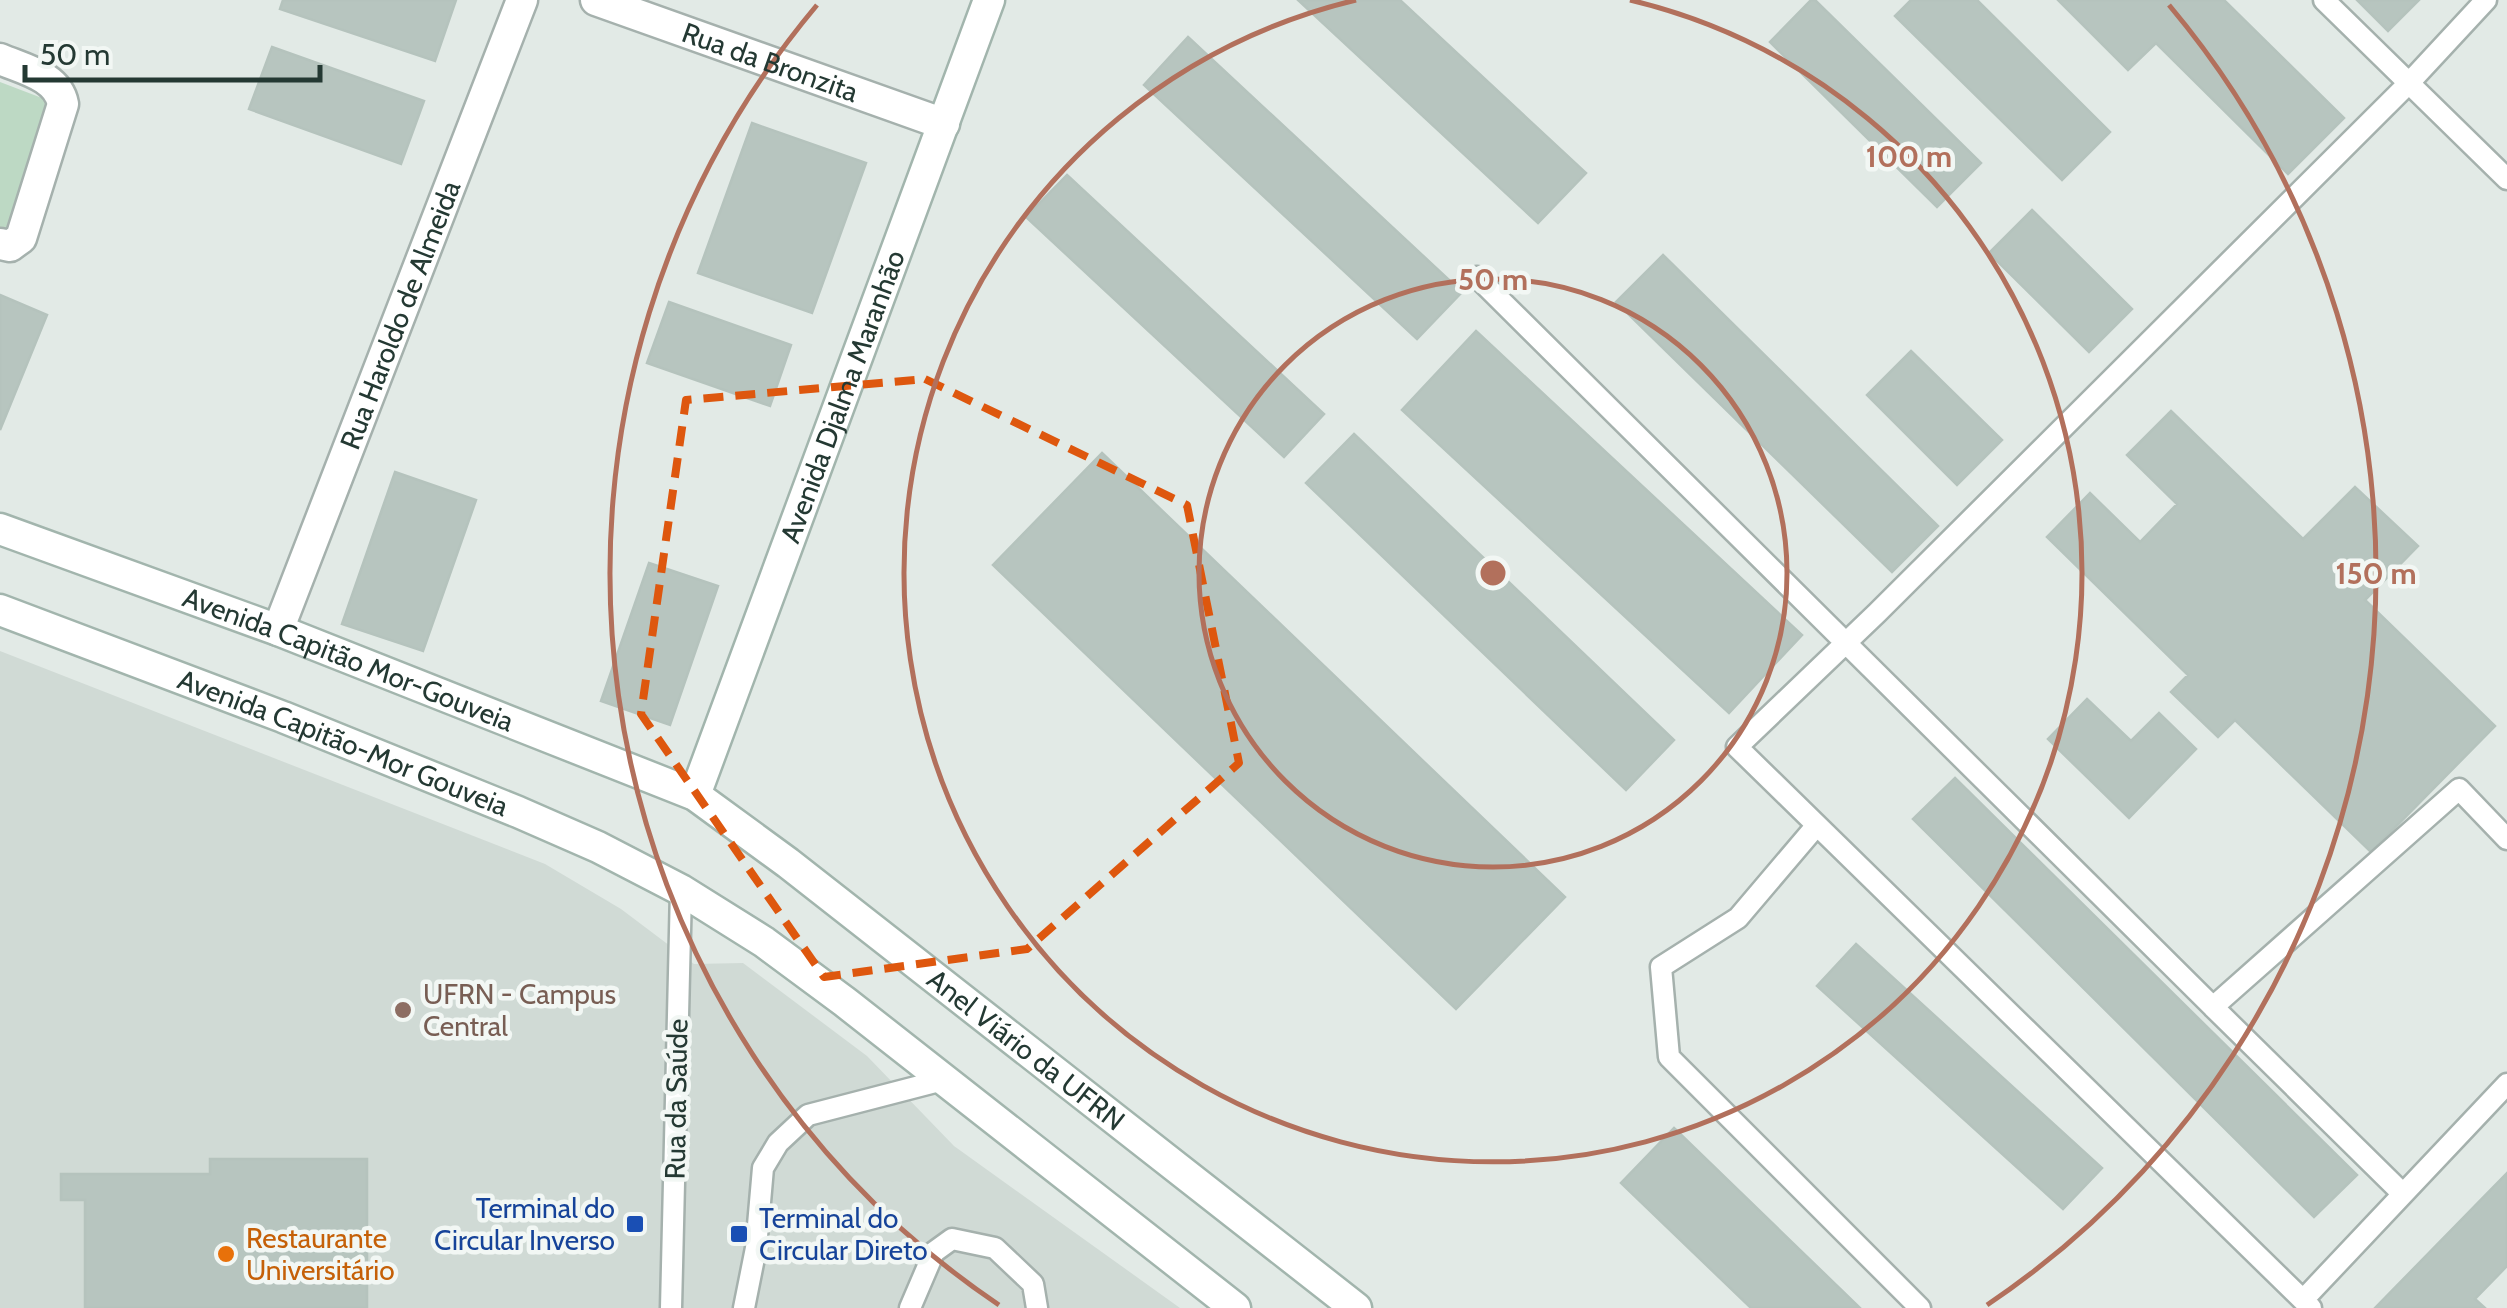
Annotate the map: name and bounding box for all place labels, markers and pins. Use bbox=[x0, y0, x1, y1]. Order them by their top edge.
centre of rings bbox=[1475, 555, 1511, 591]
place label: UFRN - Campus Central bbox=[423, 977, 616, 1043]
marker: UFRN - Campus Central bbox=[392, 999, 414, 1021]
place label: Terminal do Circular Inverso bbox=[434, 1191, 615, 1257]
place label: Terminal do Circular Direto bbox=[759, 1201, 928, 1267]
marker: Terminal do Circular Inverso bbox=[624, 1213, 646, 1235]
place label: Restaurante Universitário bbox=[246, 1221, 395, 1287]
marker: Terminal do Circular Direto bbox=[728, 1223, 750, 1245]
marker: Restaurante Universitário bbox=[215, 1243, 237, 1265]

